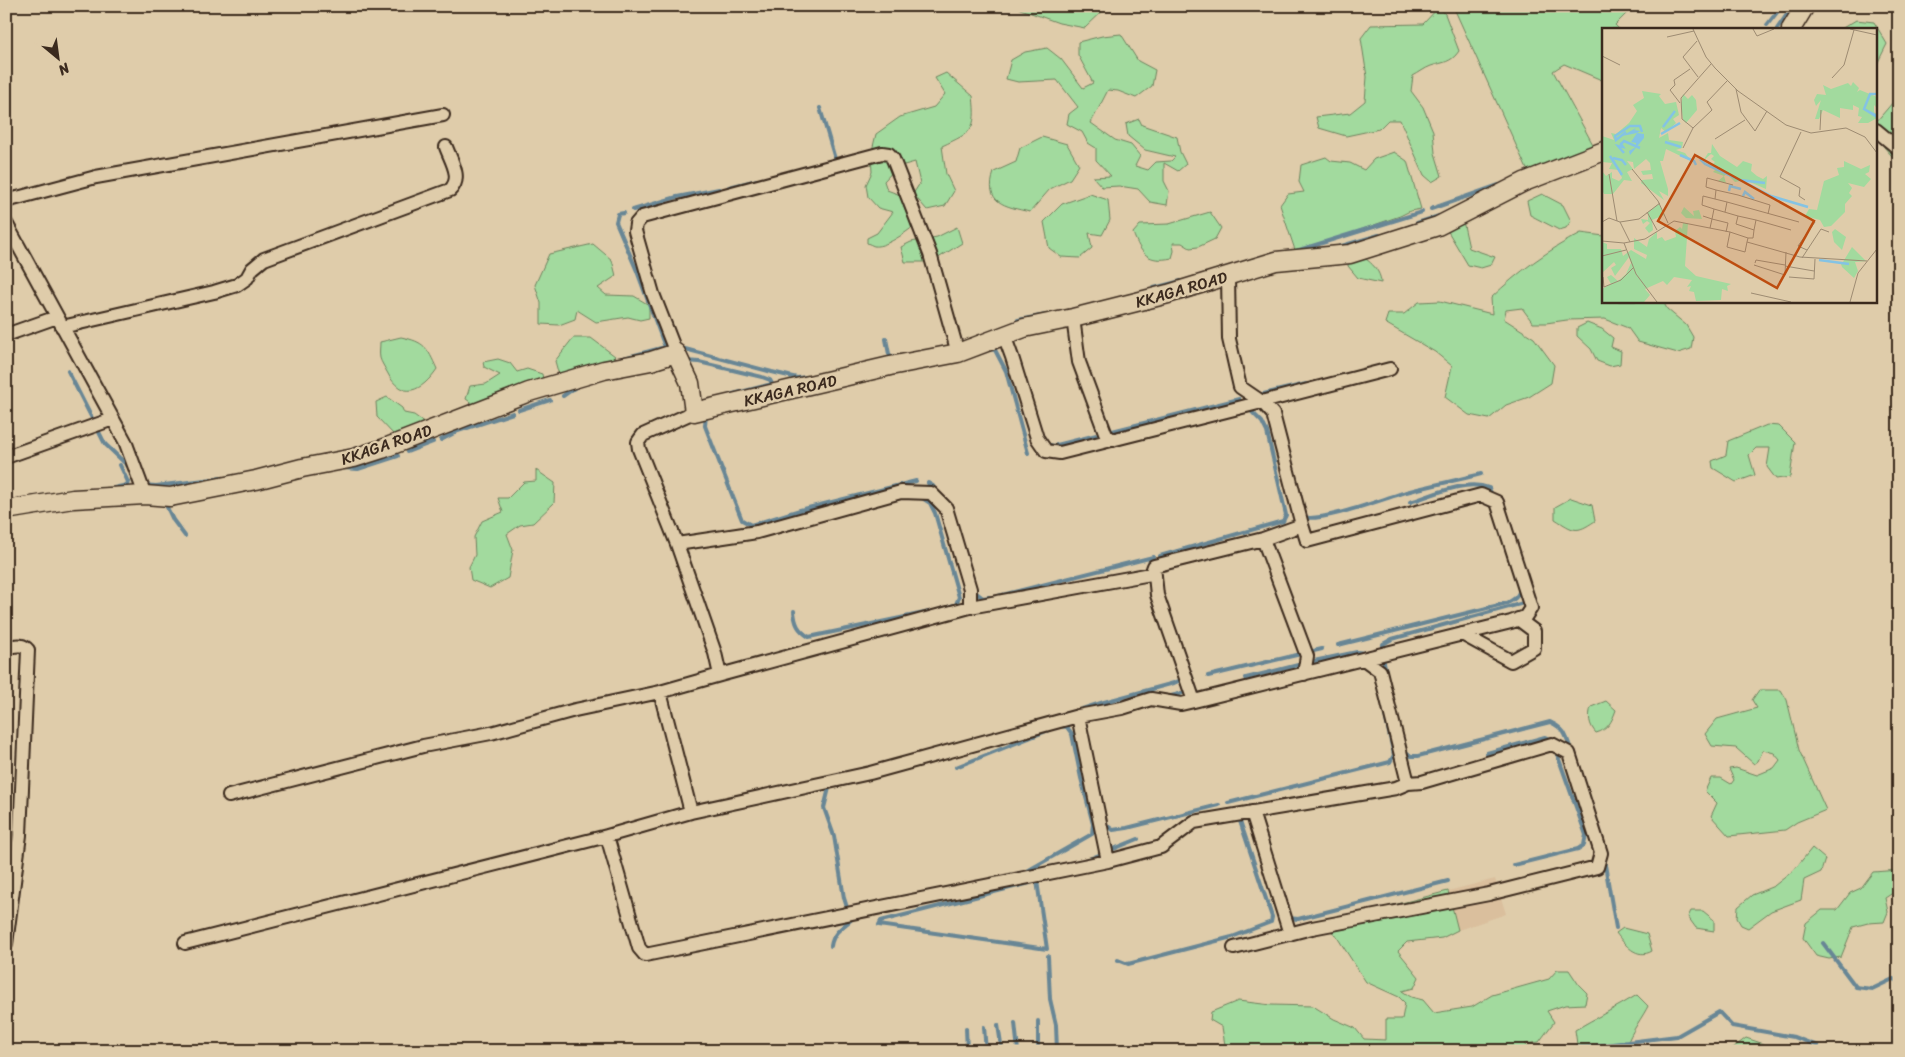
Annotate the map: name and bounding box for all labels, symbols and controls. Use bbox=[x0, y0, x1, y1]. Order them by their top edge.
inset map bbox=[1602, 28, 1878, 302]
north arrow bbox=[32, 32, 82, 82]
text: N bbox=[53, 55, 75, 82]
street label: KKAGA ROAD bbox=[1132, 262, 1231, 316]
street label: KKAGA ROAD bbox=[741, 366, 840, 415]
street label: KKAGA ROAD bbox=[337, 415, 436, 474]

